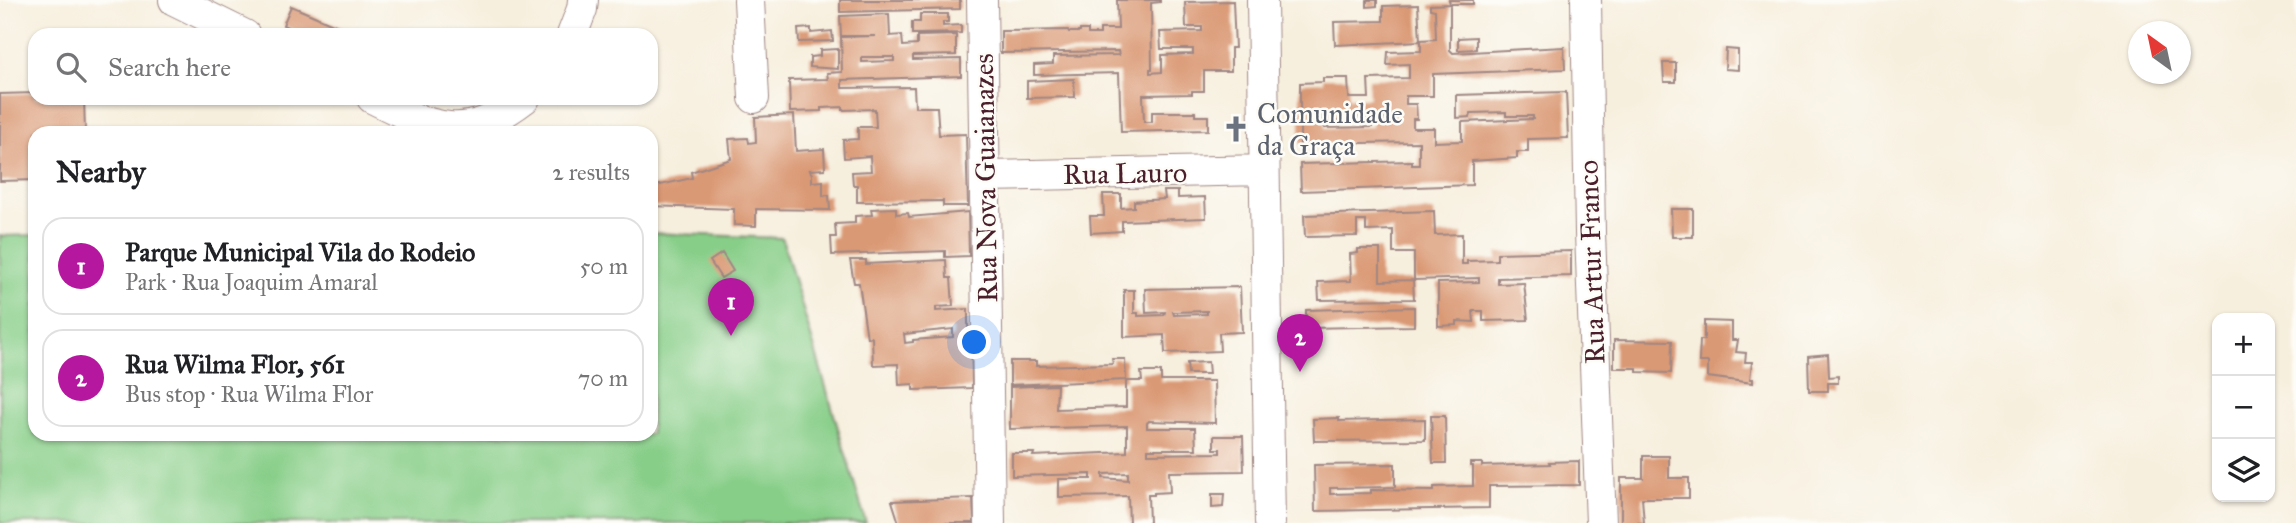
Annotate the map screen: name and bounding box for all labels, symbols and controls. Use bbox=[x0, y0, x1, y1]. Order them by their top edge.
north arrow bbox=[2128, 21, 2191, 84]
search box bbox=[28, 28, 658, 105]
icon: search bbox=[52, 48, 90, 86]
text: Search here bbox=[108, 51, 231, 83]
street label: Rua Nova Guaianazes bbox=[966, 53, 1005, 303]
place label: Comunidade da Graça bbox=[1257, 96, 1403, 163]
church icon: Comunidade da Graça bbox=[1221, 114, 1251, 144]
text: Nearby bbox=[56, 154, 146, 190]
street label: Rua Lauro bbox=[1063, 155, 1187, 192]
text: 2 results bbox=[552, 158, 630, 186]
street label: Rua Artur Franco bbox=[1570, 159, 1613, 365]
text: Parque Municipal Vila do Rodeio bbox=[125, 236, 475, 268]
text: 1 bbox=[76, 252, 86, 280]
text: 50 m bbox=[580, 252, 628, 280]
text: Park · Rua Joaquim Amaral bbox=[125, 268, 378, 296]
pin: 1 bbox=[708, 278, 754, 336]
map controls bbox=[2212, 313, 2275, 502]
button: + bbox=[2212, 313, 2275, 376]
pin: 2 bbox=[1277, 314, 1323, 372]
your location bbox=[957, 325, 991, 359]
text: Rua Wilma Flor, 561 bbox=[125, 348, 345, 380]
text: 2 bbox=[75, 364, 87, 392]
text: 70 m bbox=[578, 364, 628, 392]
button: − bbox=[2212, 376, 2275, 439]
text: Bus stop · Rua Wilma Flor bbox=[125, 380, 373, 408]
button: layers bbox=[2212, 439, 2275, 502]

